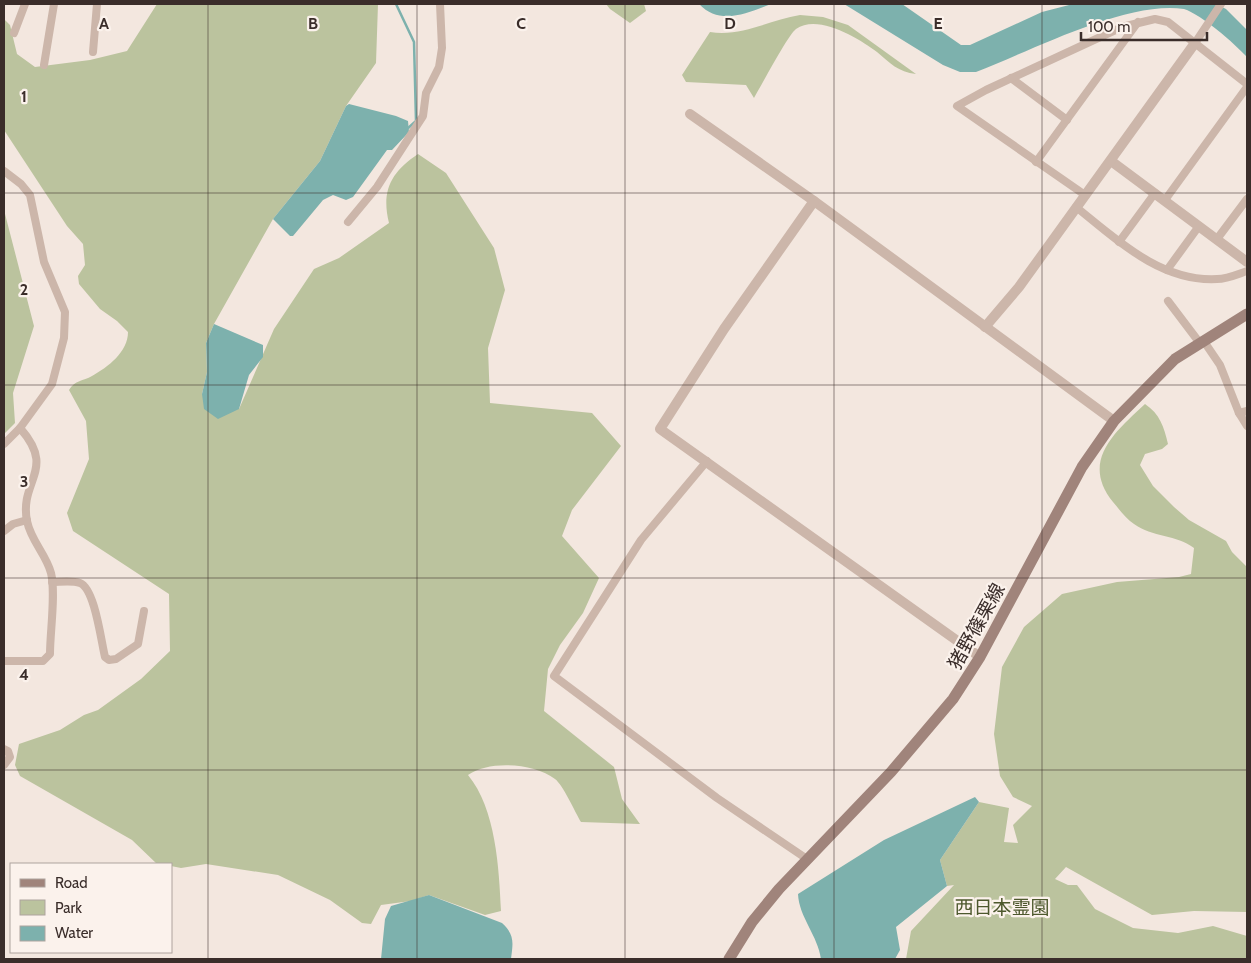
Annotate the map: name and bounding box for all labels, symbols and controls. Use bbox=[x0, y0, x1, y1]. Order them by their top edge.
scale bar bbox=[1081, 10, 1207, 42]
text: A bbox=[99, 14, 109, 33]
text: B bbox=[308, 14, 318, 33]
text: C bbox=[516, 14, 526, 33]
text: D bbox=[724, 14, 736, 33]
text: E bbox=[933, 14, 943, 33]
text: 100 m bbox=[1088, 18, 1130, 36]
text: 1 bbox=[21, 87, 27, 106]
text: 2 bbox=[20, 280, 28, 299]
text: 3 bbox=[20, 472, 28, 491]
street label: 猪野篠栗線 bbox=[943, 579, 1010, 673]
text: 4 bbox=[19, 665, 29, 684]
legend bbox=[10, 863, 172, 953]
text: Road bbox=[55, 874, 88, 892]
park label: 西日本霊園 bbox=[954, 896, 1050, 919]
text: Park bbox=[55, 899, 82, 917]
text: Water bbox=[55, 924, 93, 942]

